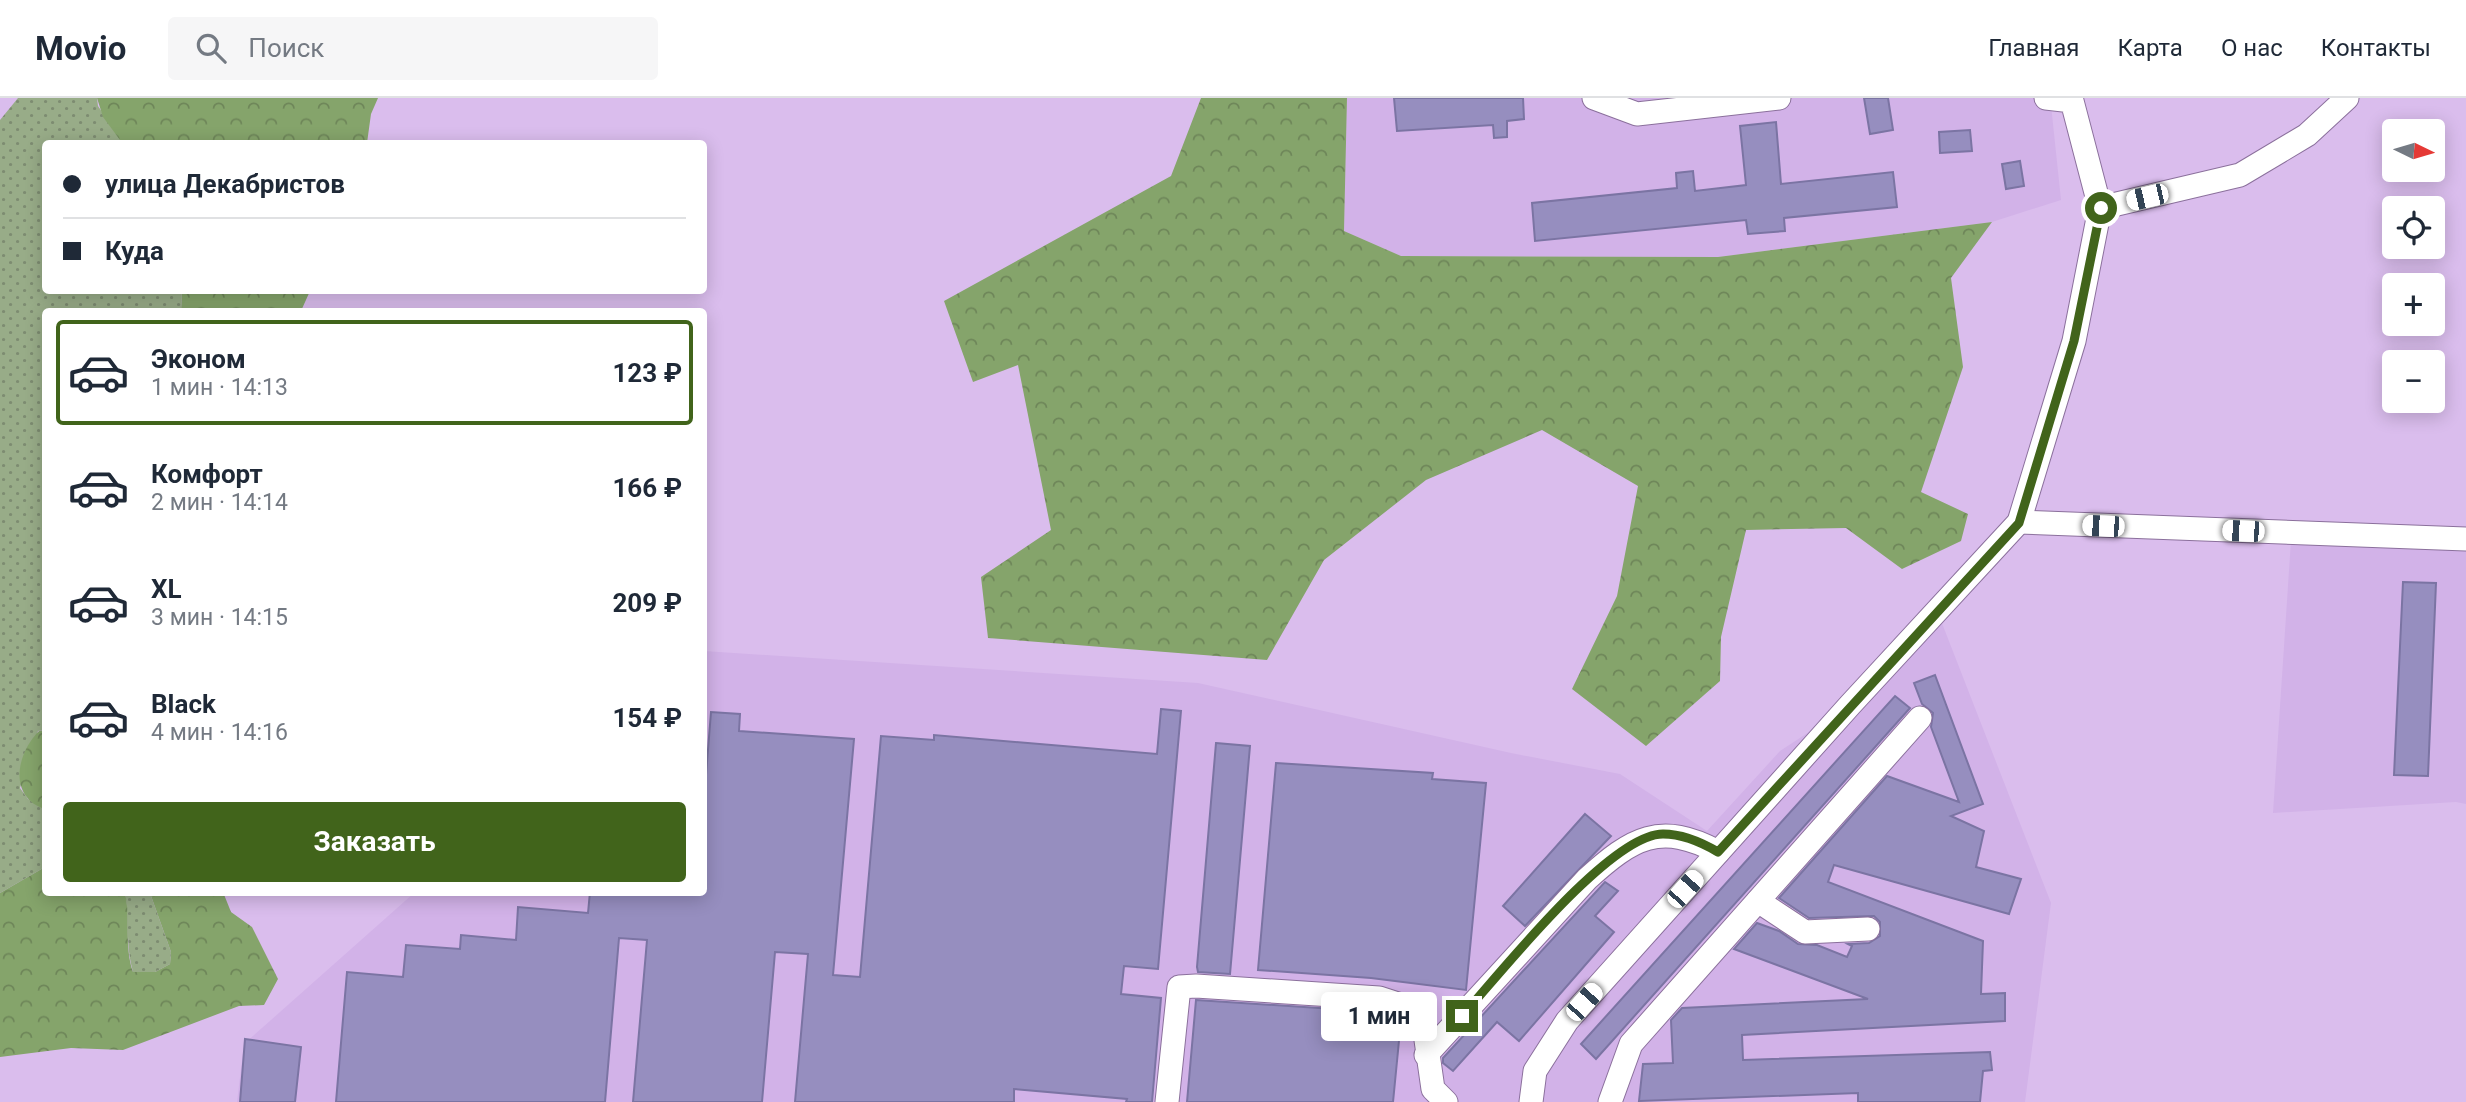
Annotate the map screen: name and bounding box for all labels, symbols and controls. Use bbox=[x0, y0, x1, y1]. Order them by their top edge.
search box bbox=[168, 17, 658, 80]
text: Movio bbox=[35, 29, 126, 68]
icon: search bbox=[192, 29, 230, 67]
text: Поиск bbox=[248, 33, 324, 63]
text: Главная bbox=[1988, 34, 2079, 62]
text: Карта bbox=[2117, 34, 2183, 62]
text: О нас bbox=[2221, 34, 2283, 62]
text: Контакты bbox=[2321, 34, 2431, 62]
north arrow bbox=[2382, 119, 2445, 182]
map controls bbox=[2382, 119, 2445, 413]
text: улица Декабристов bbox=[105, 169, 345, 199]
car bbox=[2125, 182, 2170, 212]
route start bbox=[2085, 192, 2117, 224]
button: locate bbox=[2382, 196, 2445, 259]
text: Куда bbox=[105, 236, 164, 266]
button: + bbox=[2382, 273, 2445, 336]
icon: car bbox=[67, 341, 130, 404]
text: Эконом bbox=[151, 344, 246, 374]
button: − bbox=[2382, 350, 2445, 413]
text: 123 ₽ bbox=[612, 358, 682, 388]
text: 1 мин · 14:13 bbox=[151, 374, 288, 401]
icon: car bbox=[67, 456, 130, 519]
text: Комфорт bbox=[151, 459, 263, 489]
text: 166 ₽ bbox=[612, 473, 682, 503]
text: 2 мин · 14:14 bbox=[151, 489, 288, 516]
car bbox=[2082, 515, 2125, 537]
car bbox=[2222, 520, 2265, 542]
icon: car bbox=[67, 571, 130, 634]
text: XL bbox=[151, 574, 182, 604]
text: 209 ₽ bbox=[612, 588, 682, 618]
text: 3 мин · 14:15 bbox=[151, 604, 288, 631]
icon: car bbox=[67, 686, 130, 749]
text: Black bbox=[151, 689, 216, 719]
text: 154 ₽ bbox=[612, 703, 682, 733]
text: 4 мин · 14:16 bbox=[151, 719, 288, 746]
button: Заказать bbox=[63, 802, 686, 882]
car bbox=[1664, 866, 1707, 912]
car bbox=[1563, 979, 1606, 1025]
callout: 1 мин bbox=[1322, 992, 1438, 1040]
route end bbox=[1446, 1000, 1478, 1032]
text: 1 мин bbox=[1348, 1003, 1410, 1030]

